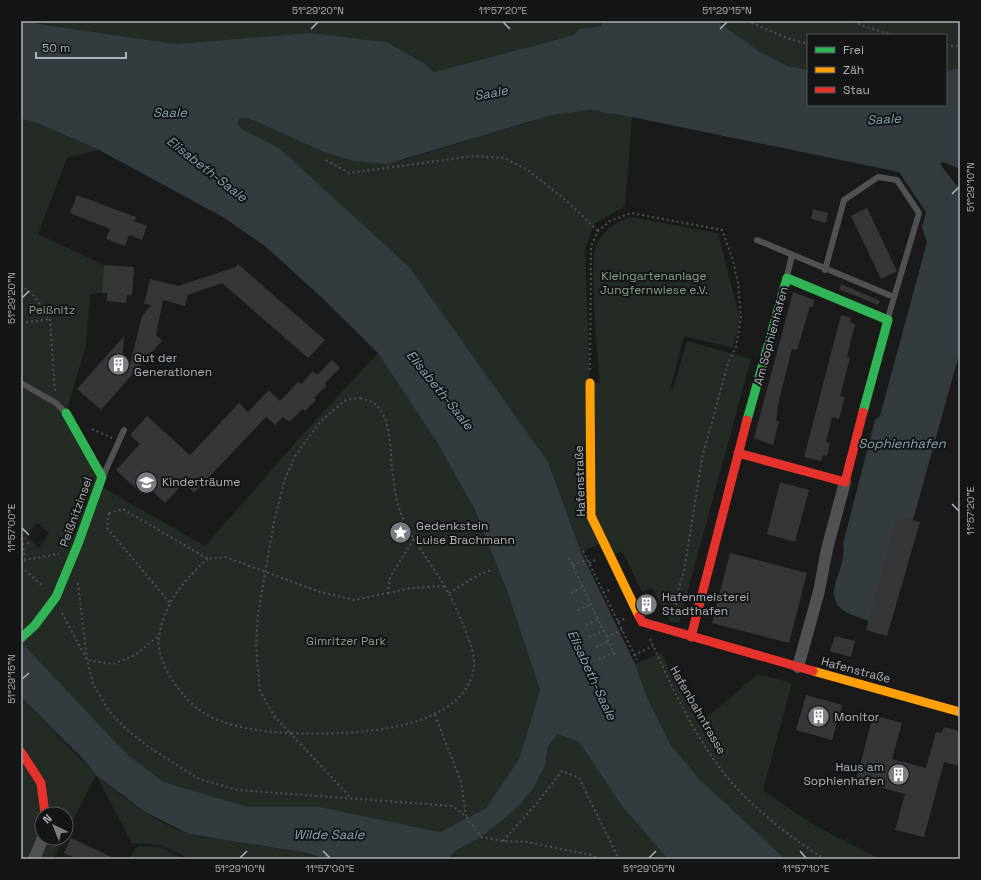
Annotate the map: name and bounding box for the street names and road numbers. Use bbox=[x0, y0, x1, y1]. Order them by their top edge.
street label: Am Sophienhafen bbox=[750, 285, 792, 387]
street label: Hafenstraße bbox=[571, 445, 589, 517]
street label: Peißnitzinsel bbox=[56, 475, 96, 549]
street label: Hafenstraße bbox=[819, 653, 893, 687]
street label: Hafenbahntrasse bbox=[666, 663, 730, 757]

